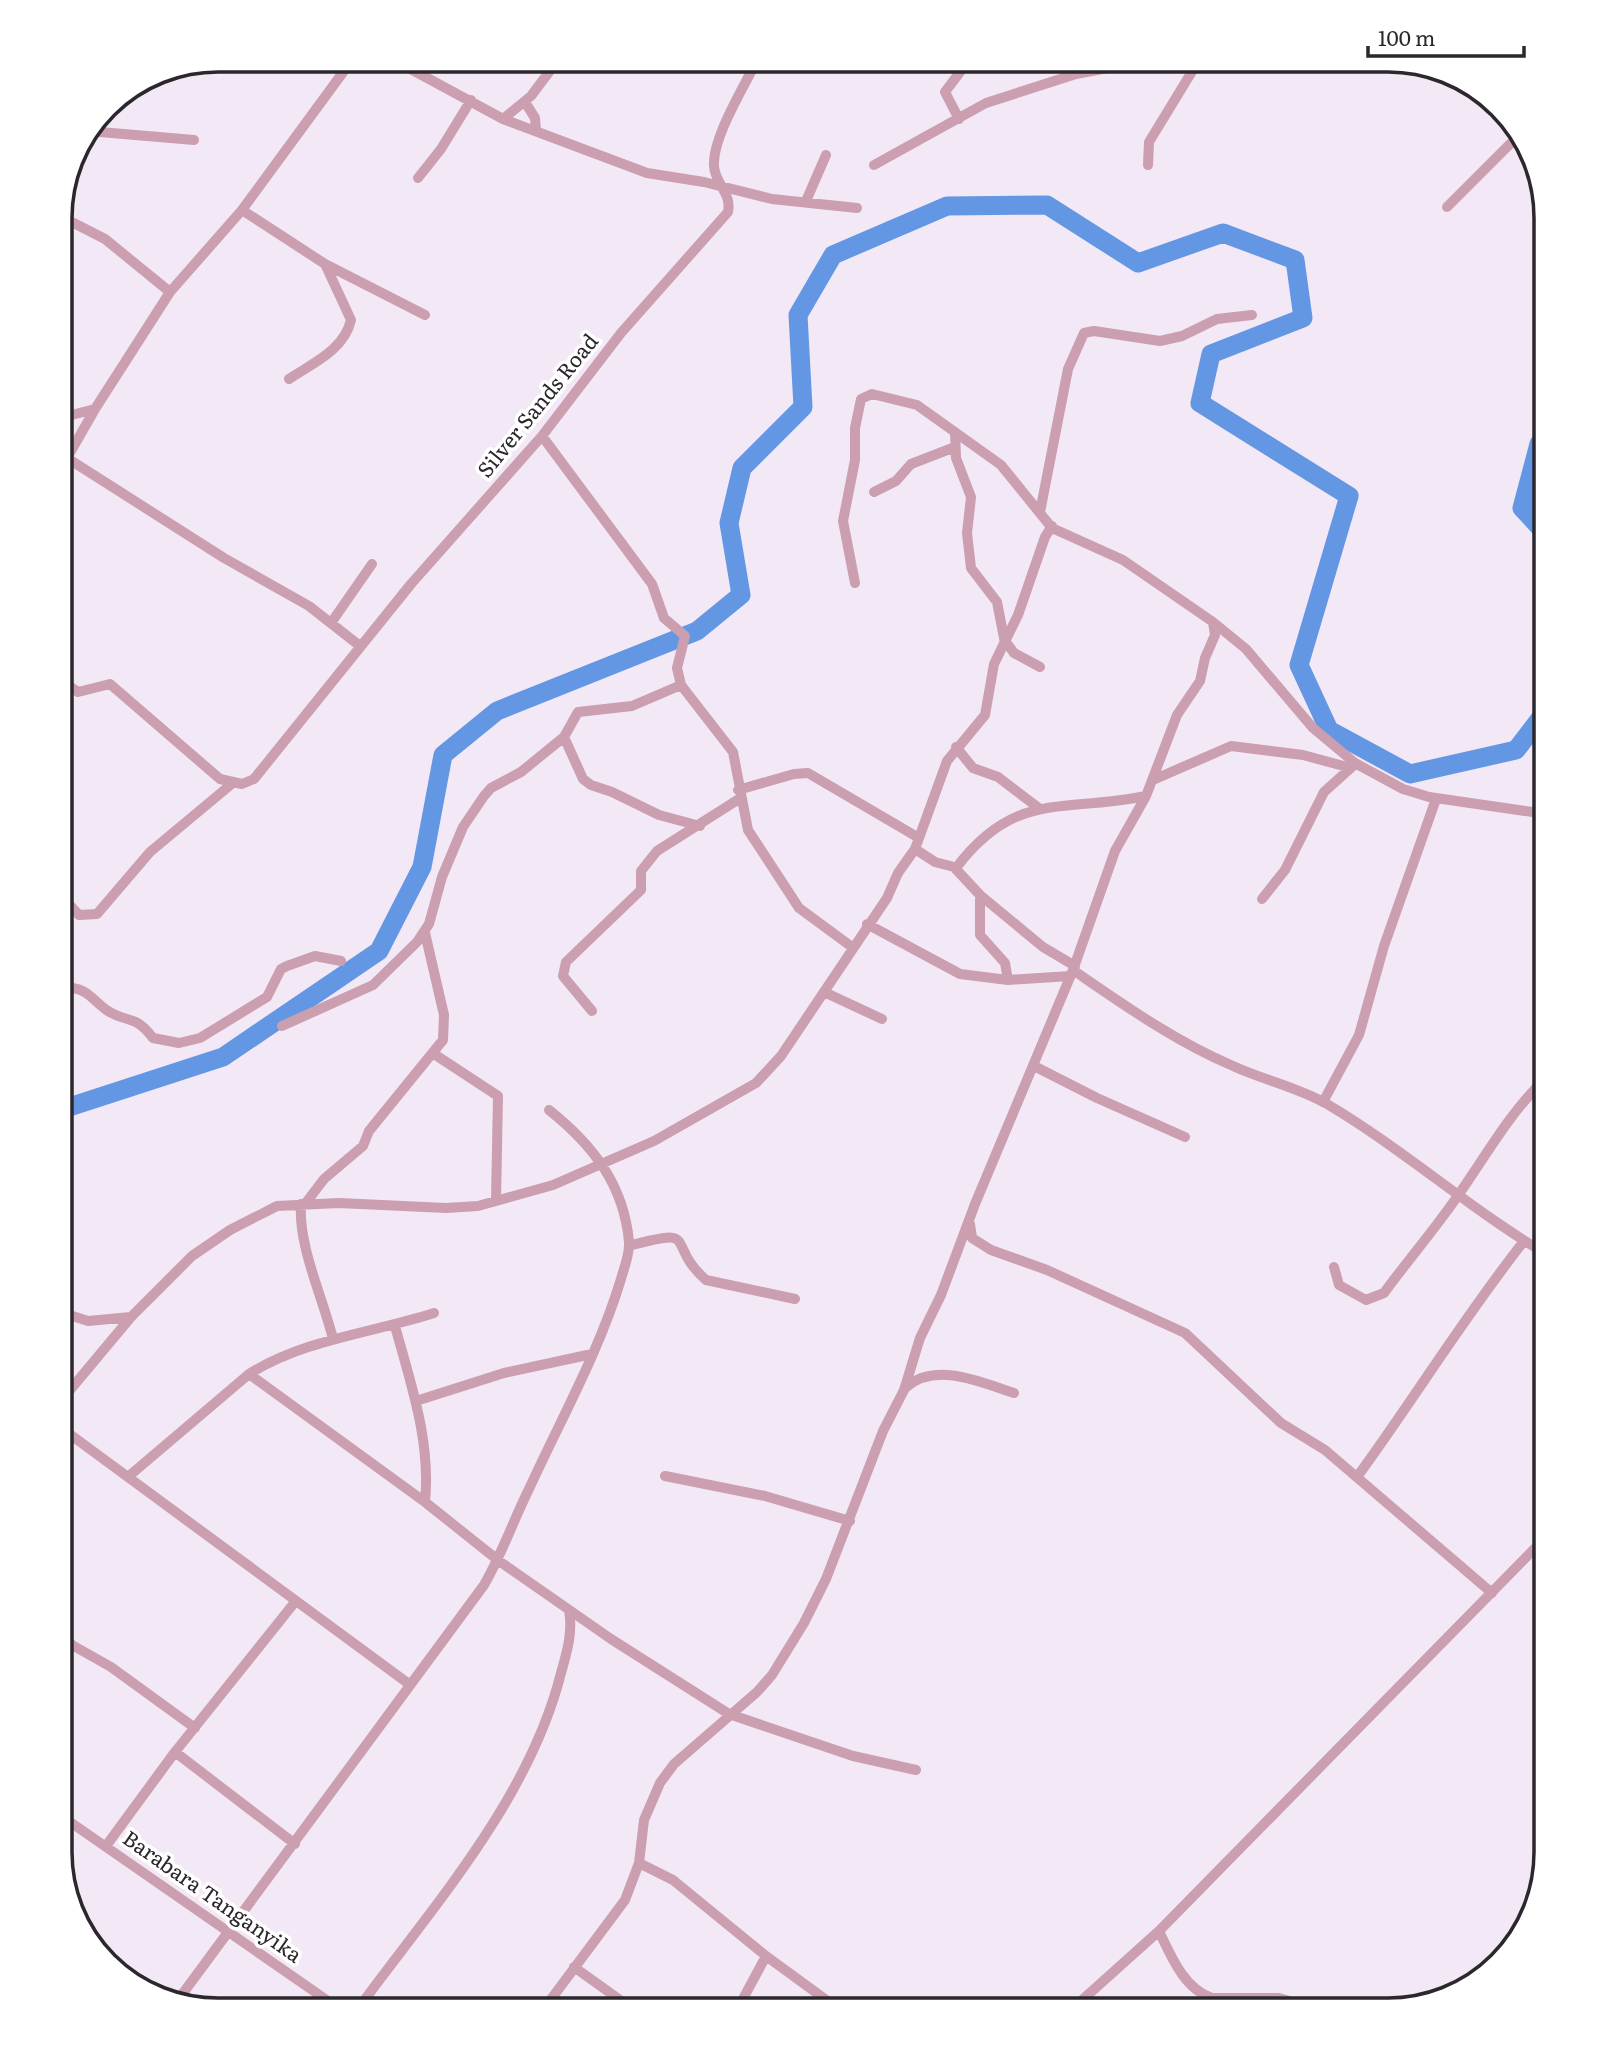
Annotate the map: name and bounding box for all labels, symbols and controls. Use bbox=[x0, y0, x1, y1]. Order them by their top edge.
scale bar bbox=[1368, 14, 1524, 58]
text: 100 m bbox=[1378, 21, 1435, 52]
street label: Silver Sands Road bbox=[468, 326, 604, 483]
street label: Barabara Tanganyika bbox=[118, 1821, 310, 1969]

